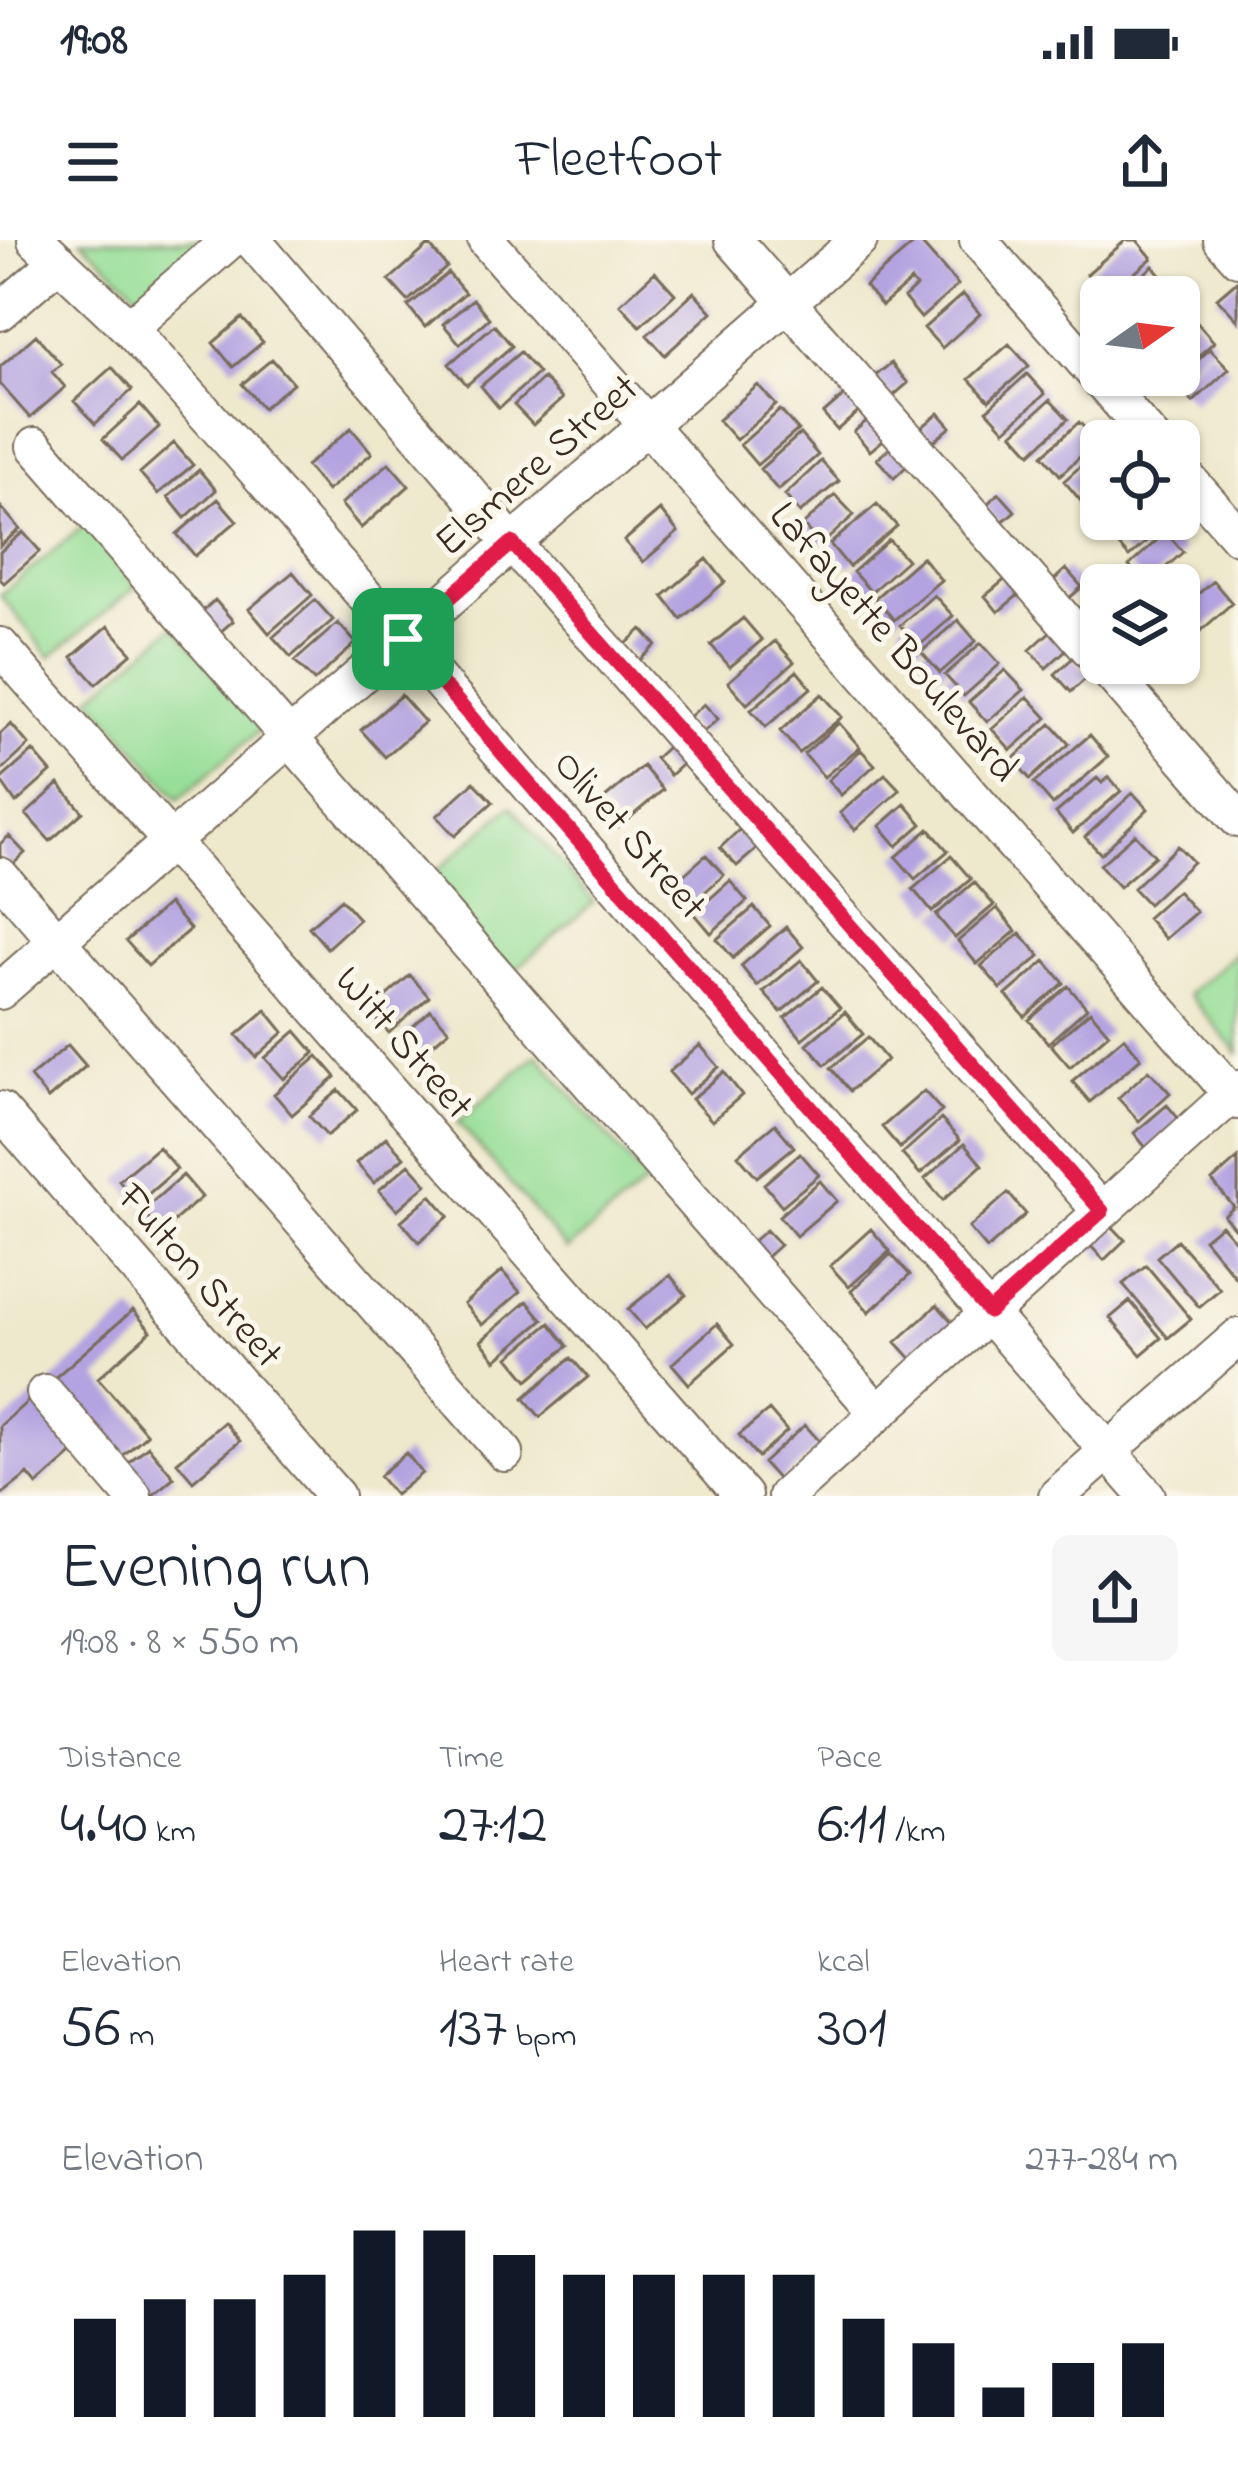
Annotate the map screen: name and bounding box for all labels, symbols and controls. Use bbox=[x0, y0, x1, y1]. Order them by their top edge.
text: 19:08 bbox=[60, 9, 128, 75]
text: Fleetfoot bbox=[516, 123, 722, 201]
icon: menu bbox=[60, 129, 126, 195]
icon: share bbox=[1112, 129, 1178, 195]
north arrow bbox=[1080, 276, 1200, 396]
map controls bbox=[1080, 276, 1200, 684]
street label: Elsmere Street bbox=[422, 360, 654, 573]
button: locate bbox=[1080, 420, 1200, 540]
street label: Lafayette Boulevard bbox=[753, 489, 1032, 797]
button: layers bbox=[1080, 564, 1200, 684]
pin bbox=[352, 588, 454, 690]
icon: arrive bbox=[370, 606, 436, 672]
street label: Olivet Street bbox=[537, 737, 720, 935]
street label: Witt Street bbox=[318, 953, 487, 1134]
street label: Fulton Street bbox=[100, 1170, 296, 1383]
text: Evening run bbox=[60, 1522, 371, 1618]
button: share bbox=[1052, 1535, 1178, 1661]
text: 19:08 · 8 × 550 m bbox=[60, 1615, 299, 1672]
text: Distance bbox=[60, 1735, 182, 1783]
text: Time bbox=[439, 1735, 504, 1783]
text: Pace bbox=[817, 1735, 882, 1783]
text: 4.40 bbox=[60, 1783, 148, 1870]
text: 27:12 bbox=[439, 1783, 547, 1870]
text: 6:11 bbox=[817, 1783, 887, 1870]
text: km bbox=[148, 1809, 196, 1857]
text: /km bbox=[887, 1809, 946, 1857]
text: Elevation bbox=[60, 1939, 181, 1987]
text: Heart rate bbox=[439, 1939, 574, 1987]
text: kcal bbox=[817, 1939, 870, 1987]
text: 56 bbox=[60, 1987, 121, 2074]
text: 137 bbox=[439, 1987, 507, 2074]
text: 301 bbox=[817, 1987, 887, 2074]
text: m bbox=[121, 2013, 155, 2061]
text: bpm bbox=[507, 2013, 576, 2061]
text: Elevation bbox=[60, 2132, 203, 2189]
text: 277–284 m bbox=[1025, 2132, 1178, 2189]

